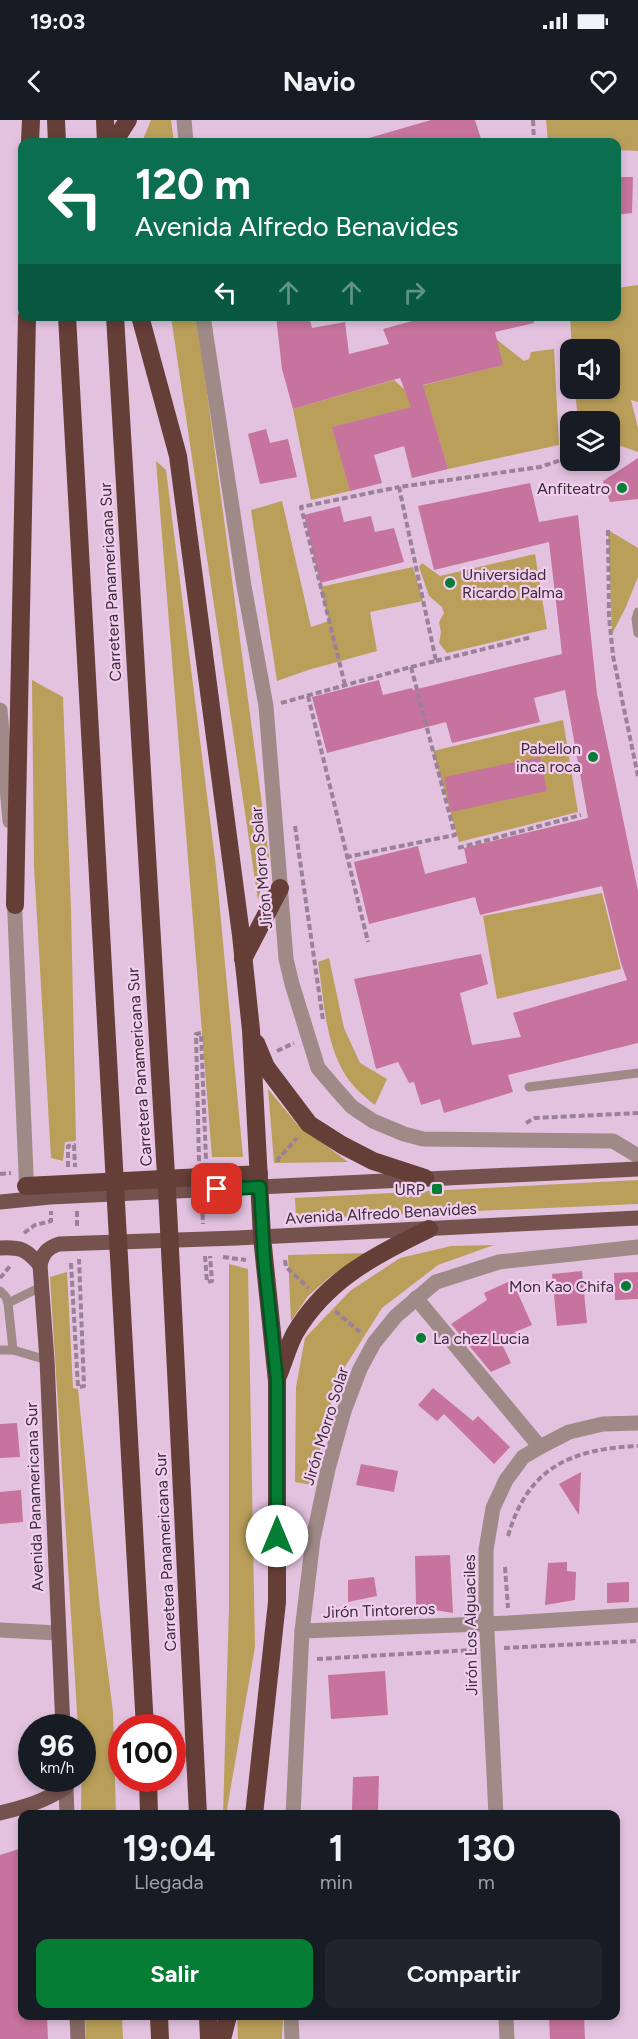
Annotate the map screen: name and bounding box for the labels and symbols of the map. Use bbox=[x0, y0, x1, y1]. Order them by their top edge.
place label: Anfiteatro bbox=[537, 479, 610, 498]
street label: Carretera Panamericana Sur bbox=[96, 481, 125, 682]
marker: Anfiteatro bbox=[615, 481, 629, 495]
place label: Universidad Ricardo Palma bbox=[462, 565, 563, 602]
marker: Universidad Ricardo Palma bbox=[443, 576, 457, 590]
place label: Pabellon inca roca bbox=[516, 739, 581, 776]
marker: Pabellon inca roca bbox=[586, 750, 600, 764]
street label: Jirón Morro Solar bbox=[247, 805, 276, 930]
street label: Carretera Panamericana Sur bbox=[123, 966, 156, 1167]
pin bbox=[191, 1163, 242, 1214]
place label: URP bbox=[394, 1180, 425, 1199]
marker: URP bbox=[430, 1182, 444, 1196]
street label: Avenida Alfredo Benavides bbox=[285, 1199, 477, 1228]
place label: Mon Kao Chifa bbox=[509, 1277, 614, 1296]
marker: Mon Kao Chifa bbox=[619, 1279, 633, 1293]
place label: La chez Lucia bbox=[433, 1329, 529, 1348]
marker: La chez Lucia bbox=[414, 1331, 428, 1345]
street label: Jirón Morro Solar bbox=[298, 1364, 353, 1488]
street label: Avenida Panamericana Sur bbox=[22, 1401, 47, 1592]
street label: Carretera Panamericana Sur bbox=[151, 1451, 180, 1652]
position arrow bbox=[245, 1504, 309, 1568]
street label: Jirón Los Alguaciles bbox=[460, 1554, 481, 1696]
street label: Jirón Tintoreros bbox=[322, 1599, 436, 1622]
speed limit sign: 100 bbox=[108, 1714, 186, 1792]

